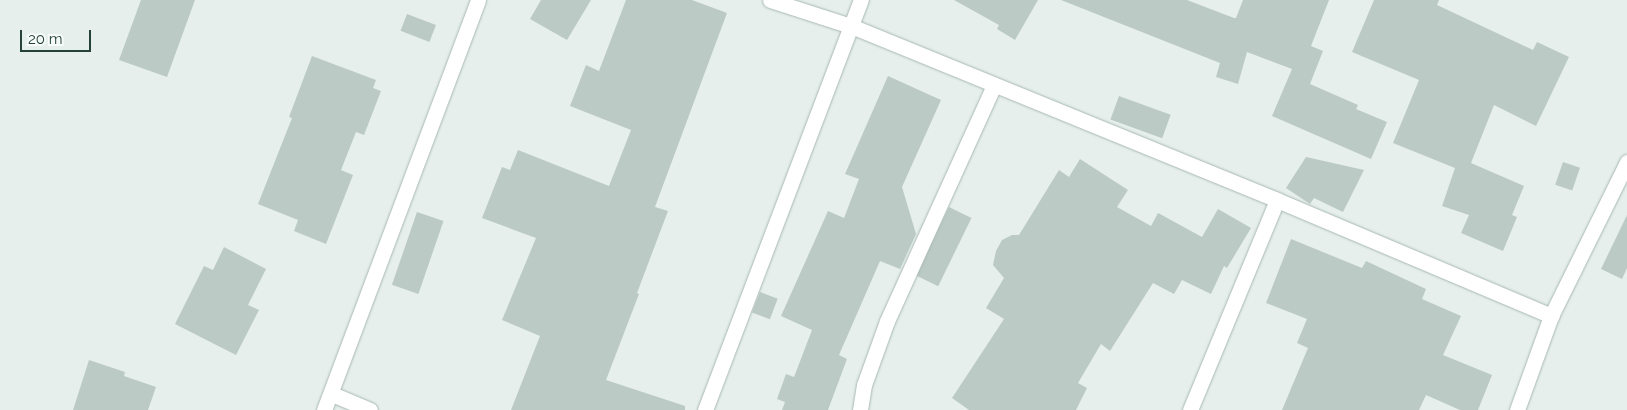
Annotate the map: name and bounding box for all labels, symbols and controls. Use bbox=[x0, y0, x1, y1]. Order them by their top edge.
scale bar bbox=[22, 20, 94, 52]
text: 20 m bbox=[28, 30, 63, 48]

